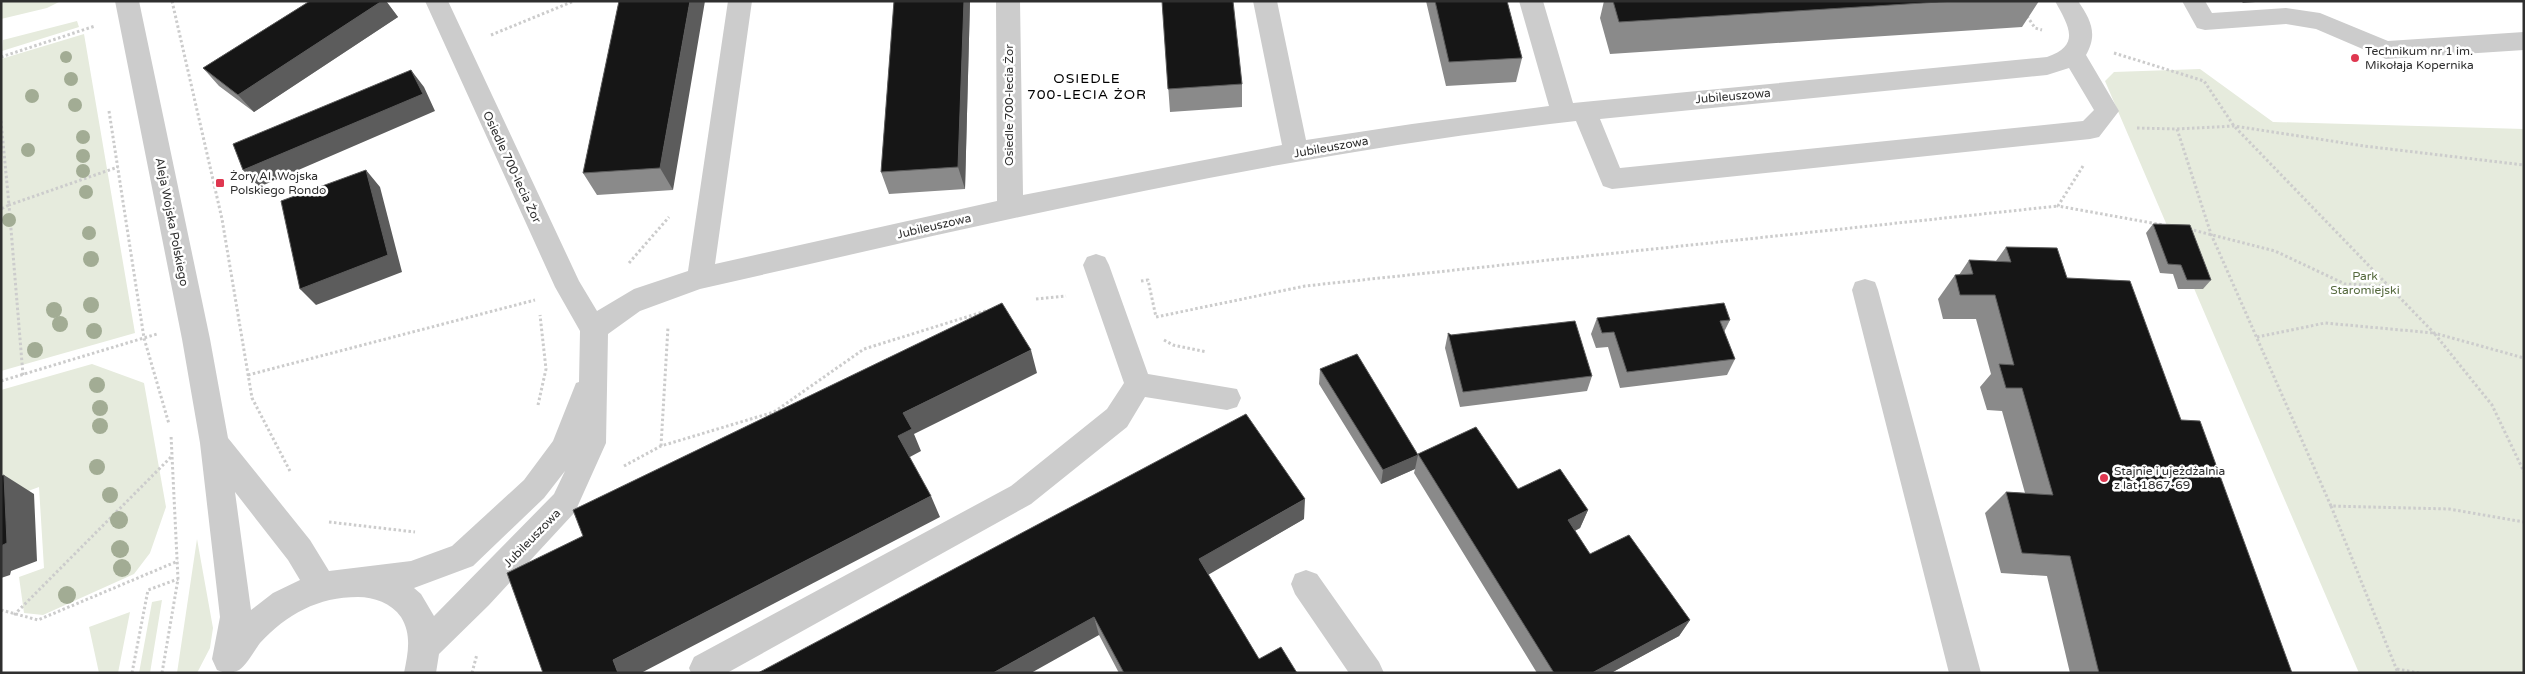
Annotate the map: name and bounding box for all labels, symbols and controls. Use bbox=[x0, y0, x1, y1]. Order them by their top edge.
street label: Osiedle 700-lecia Żor bbox=[1002, 44, 1016, 166]
place label: Technikum nr 1 im. Mikołaja Kopernika bbox=[2365, 44, 2474, 72]
marker: Technikum nr 1 im. Mikołaja Kopernika bbox=[2349, 52, 2361, 64]
district label: OSIEDLE 700-LECIA ŻOR bbox=[1027, 70, 1147, 103]
street label: Jubileuszowa bbox=[1695, 86, 1771, 106]
street label: Osiedle 700-lecia Żor bbox=[480, 109, 544, 226]
street label: Jubileuszowa bbox=[1293, 134, 1369, 160]
street label: Aleja Wojska Polskiego bbox=[153, 157, 191, 287]
place label: Żory Al. Wojska Polskiego Rondo bbox=[230, 169, 326, 197]
marker: Żory Al. Wojska Polskiego Rondo bbox=[214, 177, 226, 189]
street label: Jubileuszowa bbox=[896, 211, 972, 241]
park label: Park Staromiejski bbox=[2330, 269, 2400, 297]
place label: Stajnie i ujeżdżalnia z lat 1867-69 bbox=[2114, 464, 2225, 492]
marker: Stajnie i ujeżdżalnia z lat 1867-69 bbox=[2098, 472, 2110, 484]
street label: Jubileuszowa bbox=[501, 506, 563, 570]

